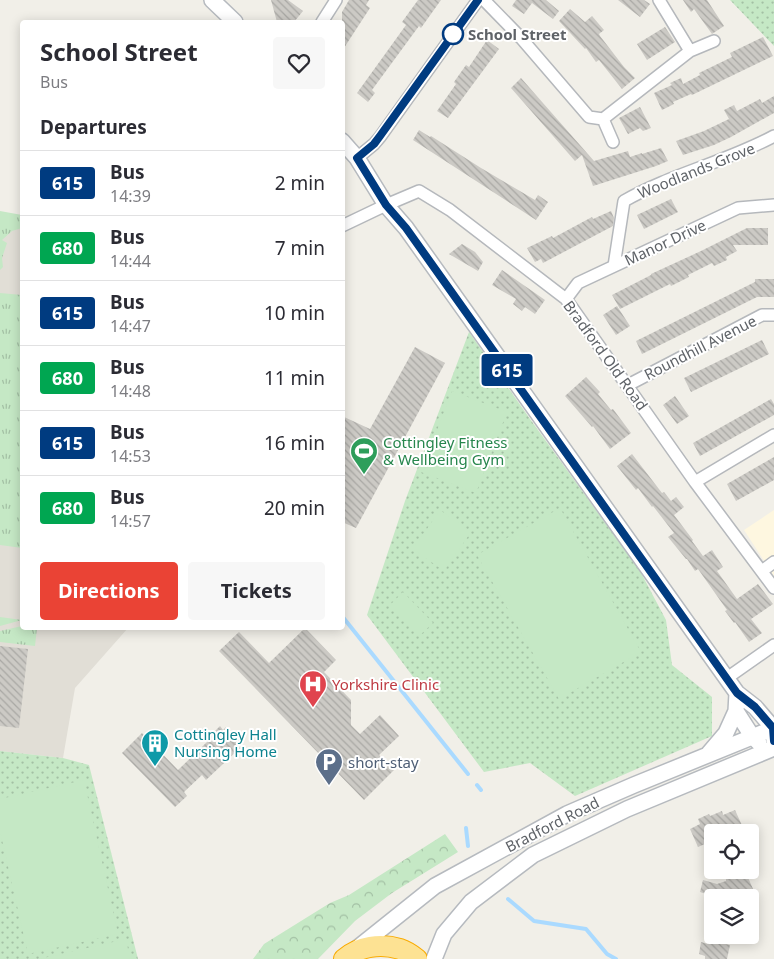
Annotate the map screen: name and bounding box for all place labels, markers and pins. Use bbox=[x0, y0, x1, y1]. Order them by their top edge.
marker: School Street bbox=[442, 23, 464, 45]
place label: School Street bbox=[468, 24, 567, 44]
place label: Cottingley Fitness & Wellbeing Gym bbox=[383, 432, 508, 469]
sports icon: Cottingley Fitness & Wellbeing Gym bbox=[349, 436, 379, 475]
hospital icon: Yorkshire Clinic bbox=[298, 669, 328, 708]
place label: Yorkshire Clinic bbox=[332, 674, 439, 694]
place label: Cottingley Hall Nursing Home bbox=[174, 724, 277, 761]
building icon: Cottingley Hall Nursing Home bbox=[140, 728, 170, 767]
parking icon: short-stay bbox=[314, 747, 344, 786]
place label: short-stay bbox=[348, 752, 419, 772]

